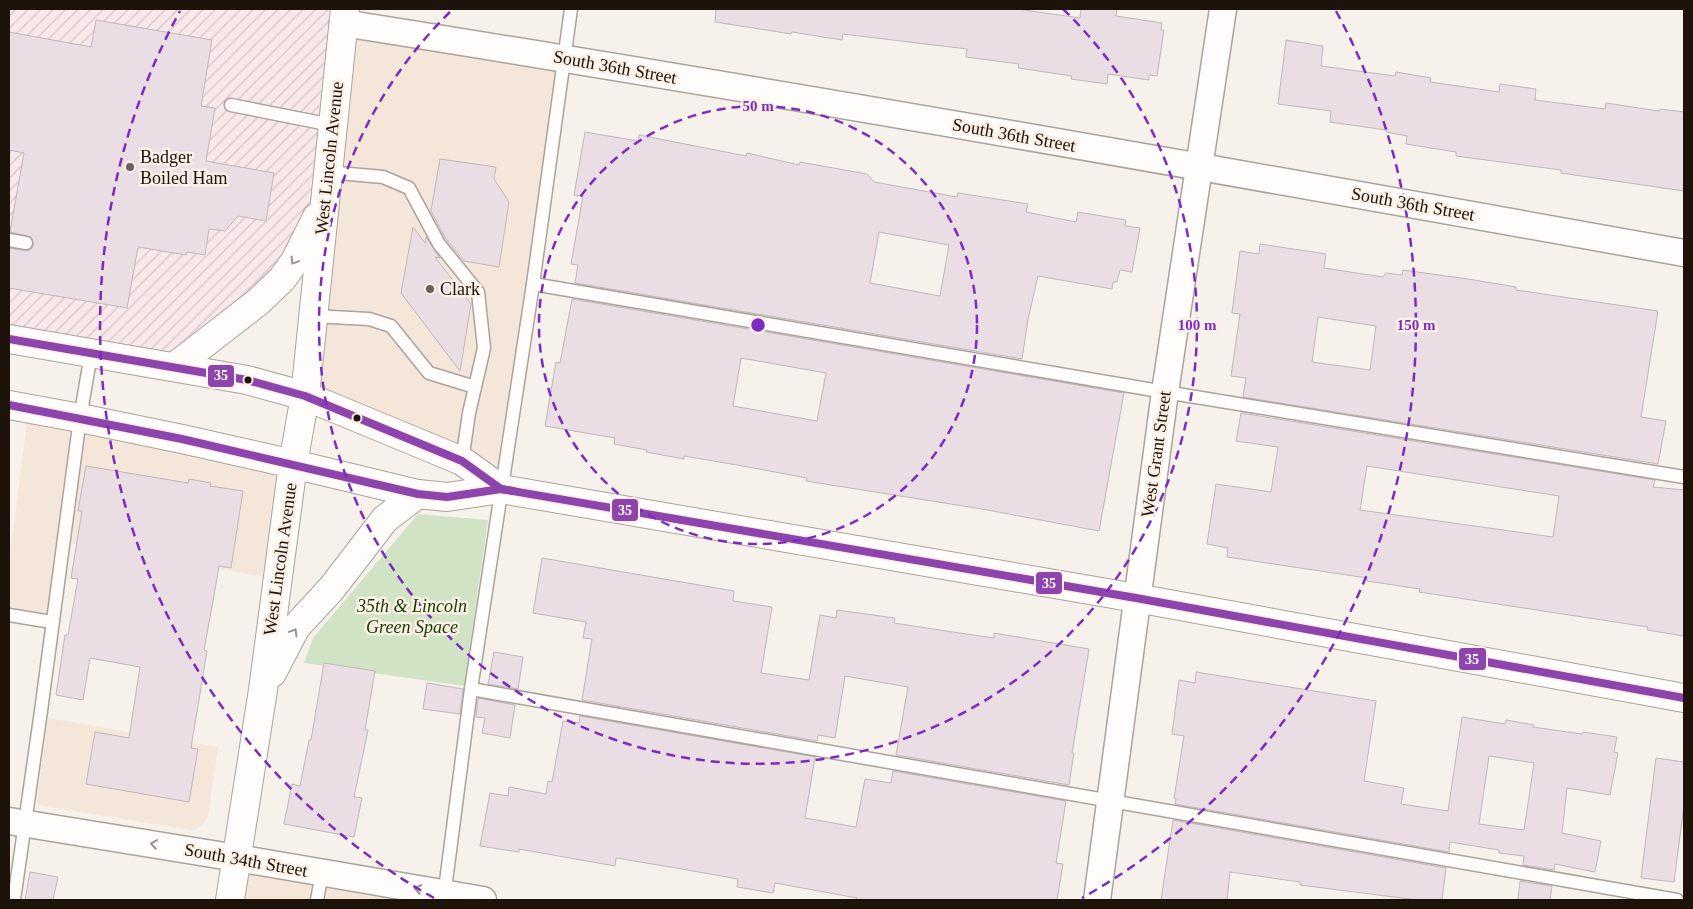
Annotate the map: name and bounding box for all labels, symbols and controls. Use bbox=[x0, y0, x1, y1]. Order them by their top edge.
street label: South 36th Street bbox=[552, 46, 678, 88]
street label: West Lincoln Avenue bbox=[311, 80, 347, 236]
text: 50 m bbox=[742, 98, 774, 114]
street label: South 36th Street bbox=[951, 114, 1077, 156]
place label: Badger Boiled Ham bbox=[140, 147, 228, 188]
marker: Badger Boiled Ham bbox=[124, 161, 136, 173]
street label: South 36th Street bbox=[1350, 183, 1476, 225]
one-way arrow bbox=[291, 256, 301, 265]
place label: Clark bbox=[440, 279, 480, 299]
marker: Clark bbox=[424, 283, 436, 295]
centre of rings bbox=[749, 316, 767, 334]
text: 100 m bbox=[1178, 317, 1217, 333]
text: 150 m bbox=[1397, 317, 1436, 333]
line badge: 35 bbox=[207, 364, 235, 388]
text: 35 bbox=[214, 368, 228, 383]
unlabelled marker bbox=[243, 375, 253, 385]
street label: West Grant Street bbox=[1137, 389, 1175, 519]
unlabelled marker bbox=[352, 413, 362, 423]
street label: West Lincoln Avenue bbox=[259, 481, 301, 637]
line badge: 35 bbox=[611, 498, 639, 522]
text: 35 bbox=[618, 503, 632, 518]
line badge: 35 bbox=[1035, 571, 1063, 595]
text: 35 bbox=[1042, 576, 1056, 591]
park label: 35th & Lincoln Green Space bbox=[356, 596, 467, 637]
one-way arrow bbox=[288, 628, 298, 637]
line badge: 35 bbox=[1458, 647, 1487, 671]
text: 35 bbox=[1465, 652, 1479, 667]
street label: South 34th Street bbox=[183, 839, 309, 881]
one-way arrow bbox=[150, 840, 158, 850]
one-way arrow bbox=[414, 885, 422, 895]

